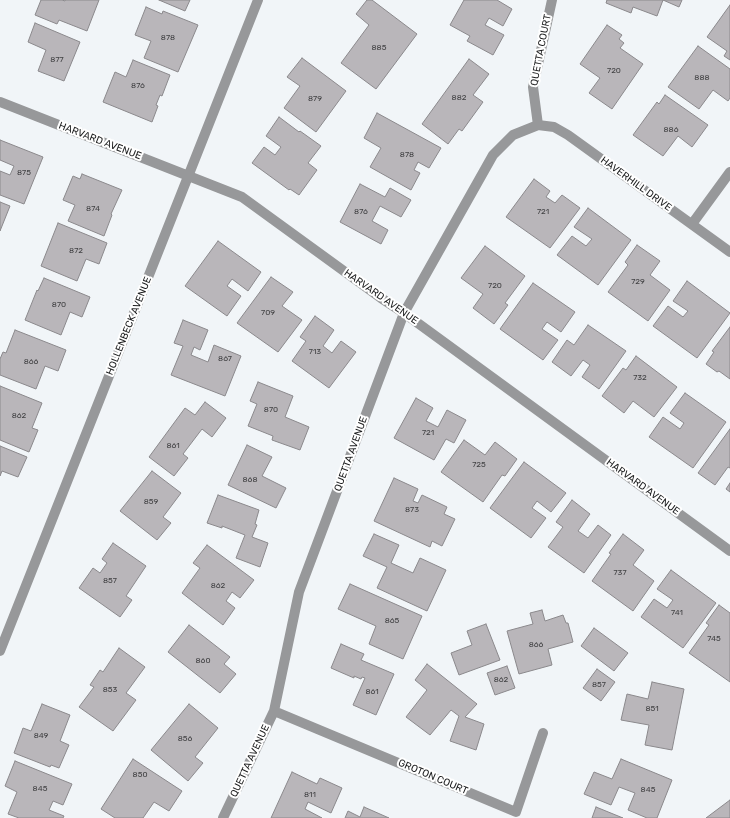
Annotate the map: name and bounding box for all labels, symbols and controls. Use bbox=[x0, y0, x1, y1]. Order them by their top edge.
street label: QUETTA COURT bbox=[528, 13, 554, 87]
house number: 878 bbox=[161, 33, 175, 43]
house number: 885 bbox=[372, 43, 386, 53]
house number: 877 bbox=[50, 55, 64, 65]
house number: 720 bbox=[607, 66, 621, 76]
house number: 888 bbox=[694, 73, 710, 83]
house number: 876 bbox=[131, 81, 145, 91]
house number: 882 bbox=[452, 93, 466, 103]
house number: 879 bbox=[308, 94, 322, 104]
street label: HARVARD AVENUE bbox=[57, 120, 143, 162]
house number: 886 bbox=[664, 125, 678, 135]
house number: 878 bbox=[400, 150, 414, 160]
street label: HAVERHILL DRIVE bbox=[598, 154, 674, 214]
house number: 875 bbox=[17, 168, 31, 178]
house number: 874 bbox=[86, 204, 100, 214]
house number: 876 bbox=[354, 207, 368, 217]
house number: 721 bbox=[537, 207, 549, 217]
house number: 872 bbox=[69, 246, 83, 256]
street label: HARVARD AVENUE bbox=[342, 267, 420, 327]
street label: HOLLENBECK AVENUE bbox=[104, 275, 154, 377]
house number: 729 bbox=[631, 277, 645, 287]
house number: 720 bbox=[488, 281, 502, 291]
house number: 870 bbox=[52, 300, 66, 310]
house number: 709 bbox=[261, 308, 275, 318]
house number: 713 bbox=[309, 347, 321, 357]
house number: 867 bbox=[218, 354, 232, 364]
house number: 866 bbox=[24, 357, 38, 367]
house number: 732 bbox=[633, 373, 647, 383]
house number: 870 bbox=[264, 405, 278, 415]
house number: 862 bbox=[12, 411, 26, 421]
street label: QUETTA AVENUE bbox=[332, 415, 370, 493]
house number: 721 bbox=[422, 428, 434, 438]
house number: 861 bbox=[166, 441, 180, 451]
street label: HARVARD AVENUE bbox=[604, 456, 682, 518]
house number: 725 bbox=[472, 460, 486, 470]
house number: 868 bbox=[243, 475, 257, 485]
house number: 859 bbox=[144, 497, 158, 507]
house number: 873 bbox=[405, 505, 419, 515]
house number: 737 bbox=[613, 568, 627, 578]
house number: 857 bbox=[103, 576, 117, 586]
house number: 862 bbox=[211, 581, 225, 591]
house number: 741 bbox=[671, 608, 683, 618]
house number: 865 bbox=[385, 616, 399, 626]
house number: 745 bbox=[707, 634, 721, 644]
house number: 866 bbox=[529, 640, 543, 650]
house number: 860 bbox=[196, 656, 210, 666]
house number: 862 bbox=[494, 675, 508, 685]
house number: 857 bbox=[592, 680, 606, 690]
house number: 853 bbox=[103, 685, 117, 695]
house number: 861 bbox=[365, 687, 379, 697]
house number: 851 bbox=[645, 704, 659, 714]
street label: QUETTA AVENUE bbox=[228, 723, 272, 799]
house number: 849 bbox=[34, 731, 48, 741]
house number: 856 bbox=[178, 734, 192, 744]
street label: GROTON COURT bbox=[396, 757, 470, 797]
house number: 850 bbox=[133, 770, 147, 780]
house number: 845 bbox=[33, 784, 47, 794]
house number: 845 bbox=[641, 785, 655, 795]
house number: 811 bbox=[304, 790, 316, 800]

